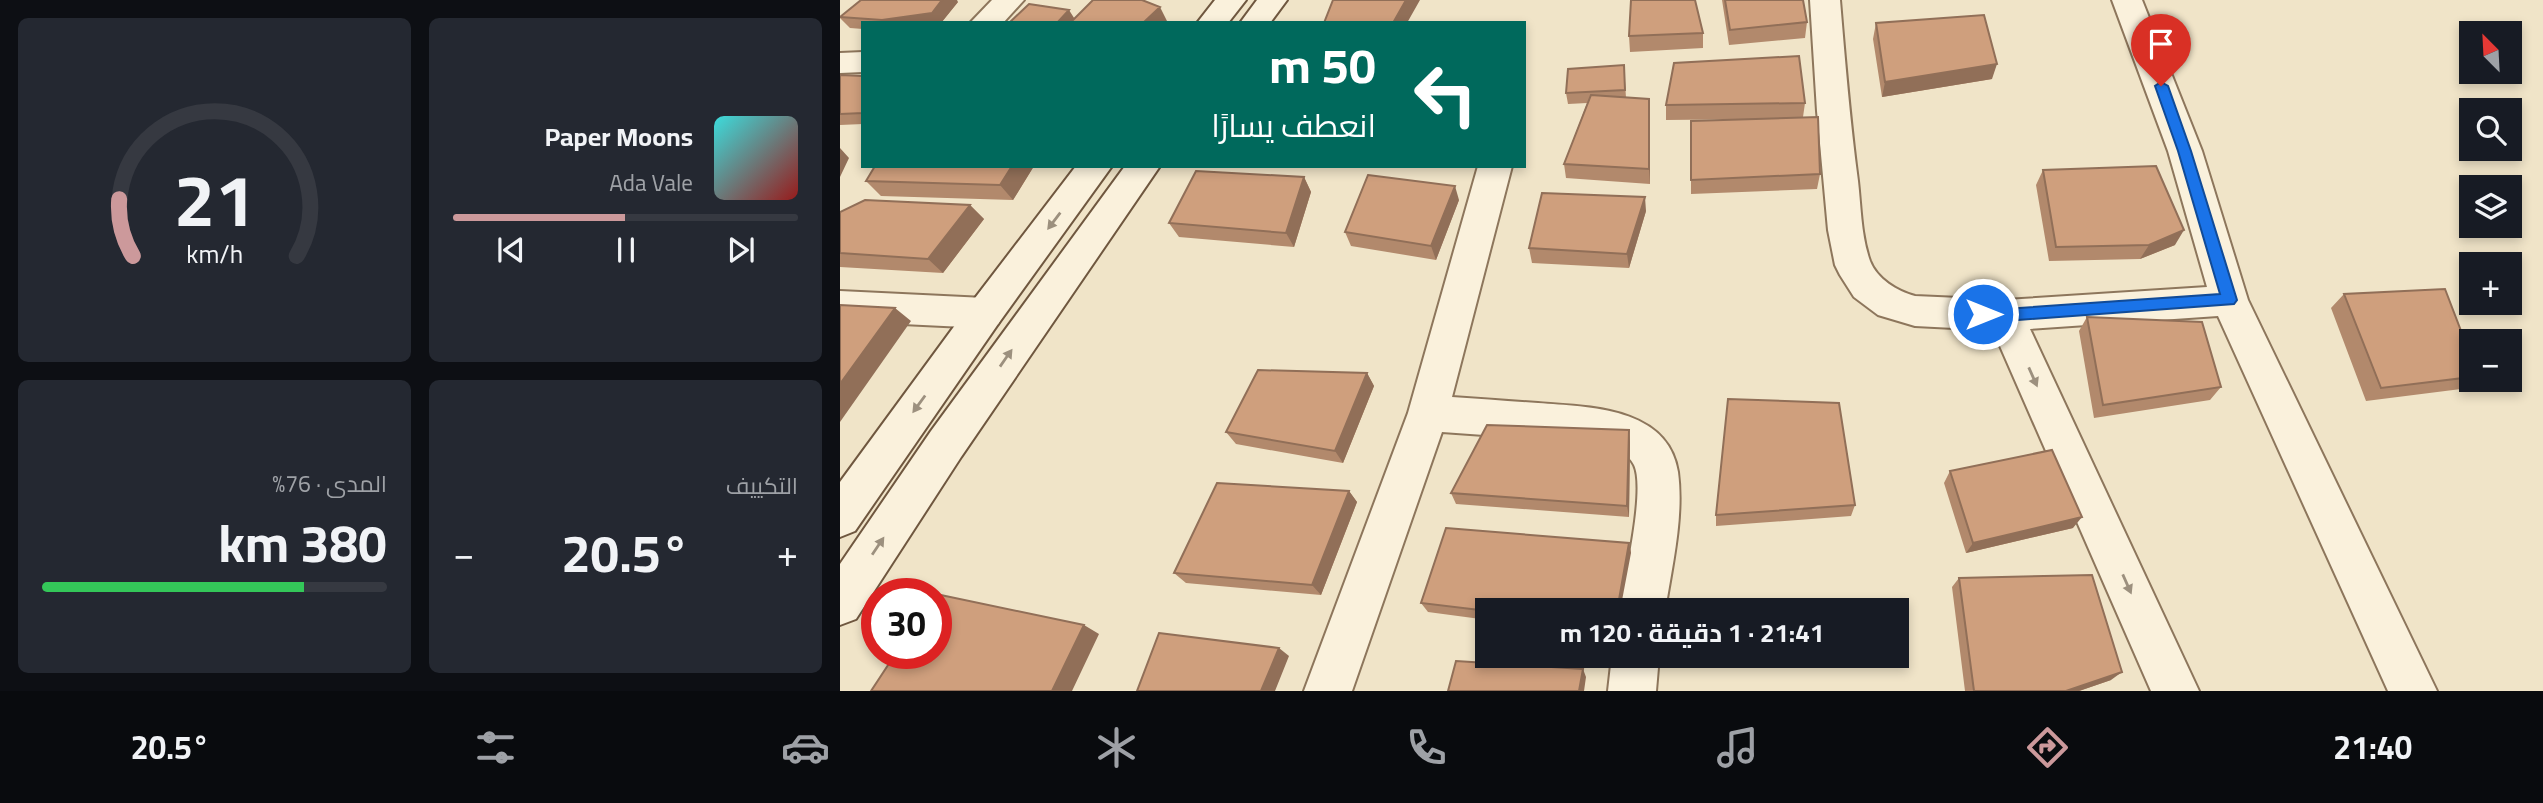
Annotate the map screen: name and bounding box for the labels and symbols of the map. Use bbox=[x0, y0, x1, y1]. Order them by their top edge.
pin bbox=[2131, 14, 2191, 86]
north arrow bbox=[2459, 21, 2522, 84]
one-way arrow bbox=[1048, 212, 1062, 230]
position arrow bbox=[1946, 277, 2020, 351]
one-way arrow bbox=[999, 349, 1013, 367]
one-way arrow bbox=[2027, 367, 2039, 387]
one-way arrow bbox=[912, 395, 926, 413]
one-way arrow bbox=[871, 536, 884, 555]
one-way arrow bbox=[2122, 574, 2133, 595]
speed limit sign: 30 bbox=[861, 578, 952, 669]

